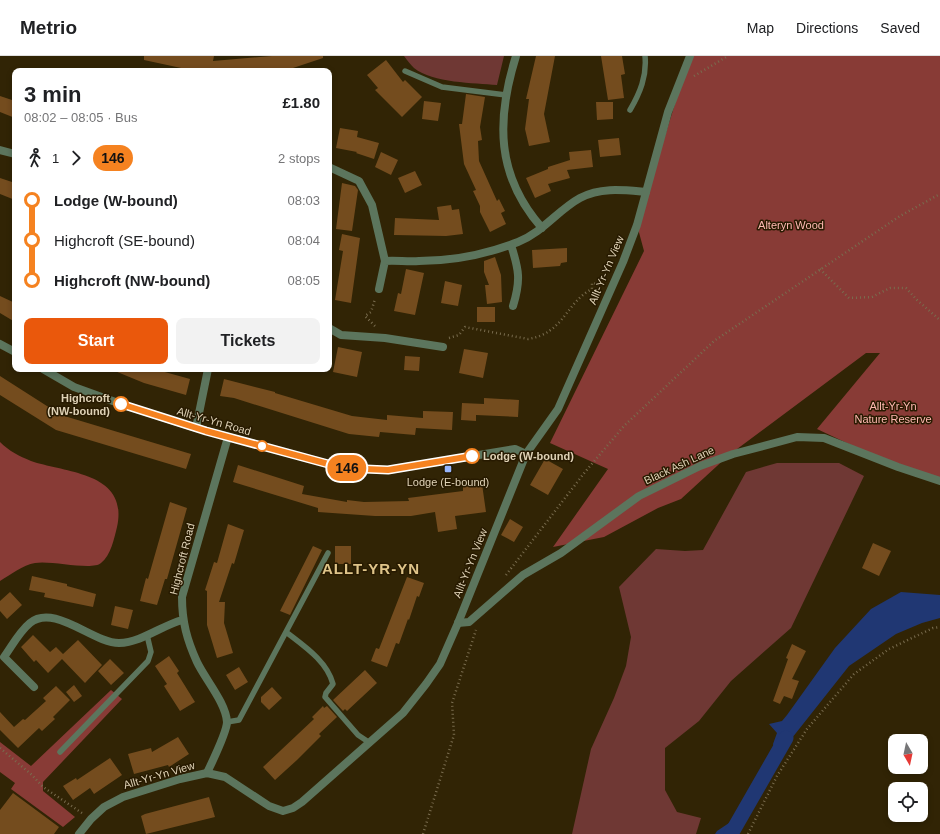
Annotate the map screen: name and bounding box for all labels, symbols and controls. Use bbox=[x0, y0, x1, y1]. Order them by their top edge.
text: Metrio bbox=[20, 17, 77, 38]
text: Map bbox=[747, 20, 774, 36]
text: Directions bbox=[796, 20, 858, 36]
text: Saved bbox=[880, 20, 920, 36]
text: 3 min bbox=[24, 82, 81, 107]
text: £1.80 bbox=[282, 94, 320, 111]
text: 08:02 – 08:05 · Bus bbox=[24, 110, 137, 125]
icon: walk bbox=[24, 147, 46, 169]
icon: forward bbox=[65, 147, 87, 169]
text: 146 bbox=[101, 150, 125, 166]
text: 1 bbox=[52, 151, 59, 166]
text: 2 stops bbox=[278, 151, 320, 166]
text: Lodge (W-bound) bbox=[54, 192, 178, 209]
text: 08:03 bbox=[287, 193, 320, 208]
park label: Alteryn Wood bbox=[758, 219, 824, 231]
text: Highcroft (SE-bound) bbox=[54, 232, 195, 249]
text: 08:04 bbox=[287, 233, 320, 248]
street label: Allt-Yr-Yn View bbox=[586, 234, 626, 306]
text: Highcroft (NW-bound) bbox=[54, 272, 210, 289]
text: 08:05 bbox=[287, 273, 320, 288]
button: Start bbox=[24, 318, 168, 364]
button: Tickets bbox=[176, 318, 320, 364]
place label: Highcroft (NW-bound) bbox=[47, 392, 110, 417]
marker: Highcroft (NW-bound) bbox=[113, 396, 129, 412]
park label: Allt-Yr-Yn Nature Reserve bbox=[854, 400, 932, 425]
street label: Allt-Yr-Yn Road bbox=[176, 405, 252, 437]
unlabelled marker bbox=[256, 440, 268, 452]
street label: Black Ash Lane bbox=[642, 444, 716, 486]
marker: Lodge (W-bound) bbox=[464, 448, 480, 464]
place label: Lodge (W-bound) bbox=[483, 450, 574, 462]
line badge: 146 bbox=[324, 455, 370, 481]
text: 146 bbox=[335, 460, 359, 476]
marker: Lodge (E-bound) bbox=[443, 464, 453, 474]
place label: Lodge (E-bound) bbox=[407, 476, 489, 488]
street label: Highcroft Road bbox=[167, 522, 197, 596]
street label: Allt-Yr-Yn View bbox=[451, 527, 489, 599]
district label: ALLT-YR-YN bbox=[322, 560, 420, 577]
north arrow bbox=[888, 734, 928, 774]
map controls bbox=[888, 734, 928, 822]
street label: Allt-Yr-Yn View bbox=[122, 759, 196, 791]
button: locate bbox=[888, 782, 928, 822]

